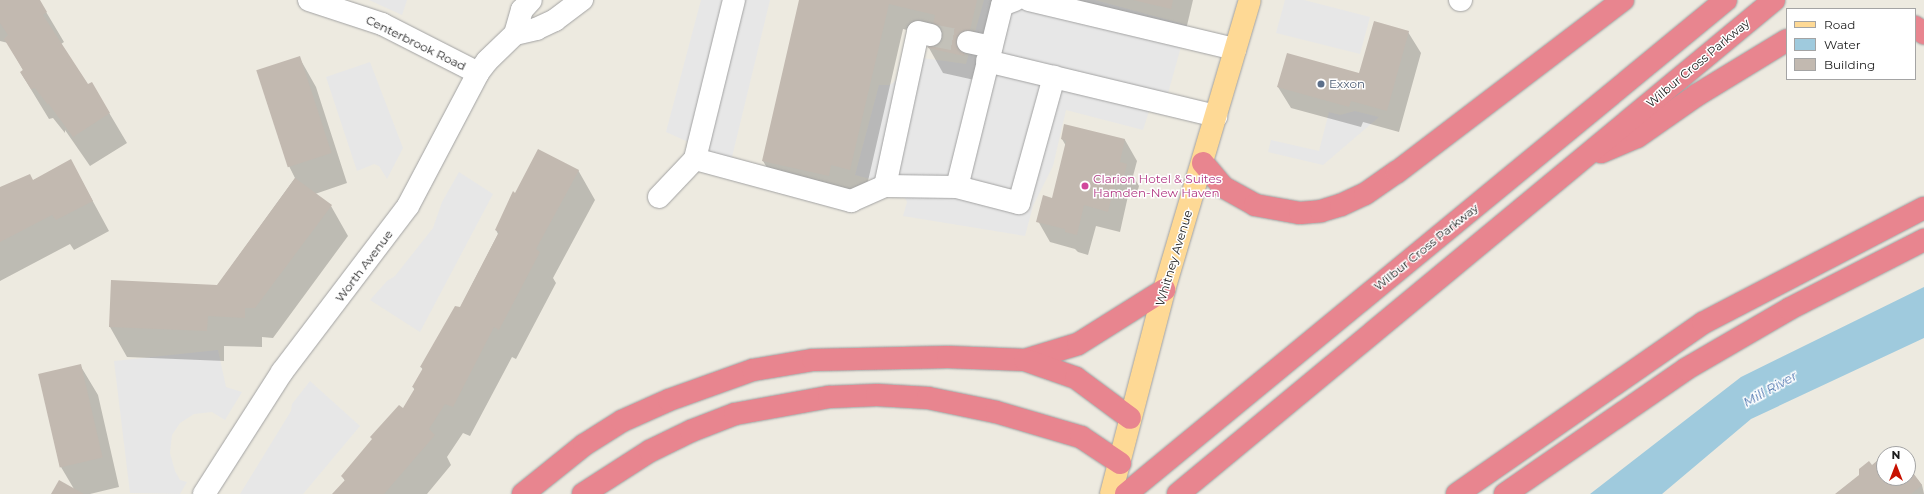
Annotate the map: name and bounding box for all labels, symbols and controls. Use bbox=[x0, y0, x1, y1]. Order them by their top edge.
legend bbox=[1786, 8, 1916, 80]
street label: Centerbrook Road bbox=[364, 12, 468, 74]
street label: Wilbur Cross Parkway bbox=[1644, 16, 1752, 110]
text: Road bbox=[1824, 17, 1855, 32]
text: Water bbox=[1824, 37, 1860, 52]
text: Building bbox=[1824, 57, 1875, 72]
place label: Exxon bbox=[1329, 77, 1365, 91]
marker: Exxon bbox=[1316, 79, 1326, 89]
place label: Clarion Hotel & Suites Hamden-New Haven bbox=[1093, 172, 1222, 200]
marker: Clarion Hotel & Suites Hamden-New Haven bbox=[1080, 181, 1090, 191]
street label: Wilbur Cross Parkway bbox=[1371, 200, 1481, 294]
street label: Whitney Avenue bbox=[1153, 208, 1195, 308]
street label: Worth Avenue bbox=[332, 227, 396, 305]
water label: Mill River bbox=[1740, 368, 1800, 410]
north arrow bbox=[1876, 446, 1916, 486]
text: N bbox=[1892, 448, 1900, 462]

